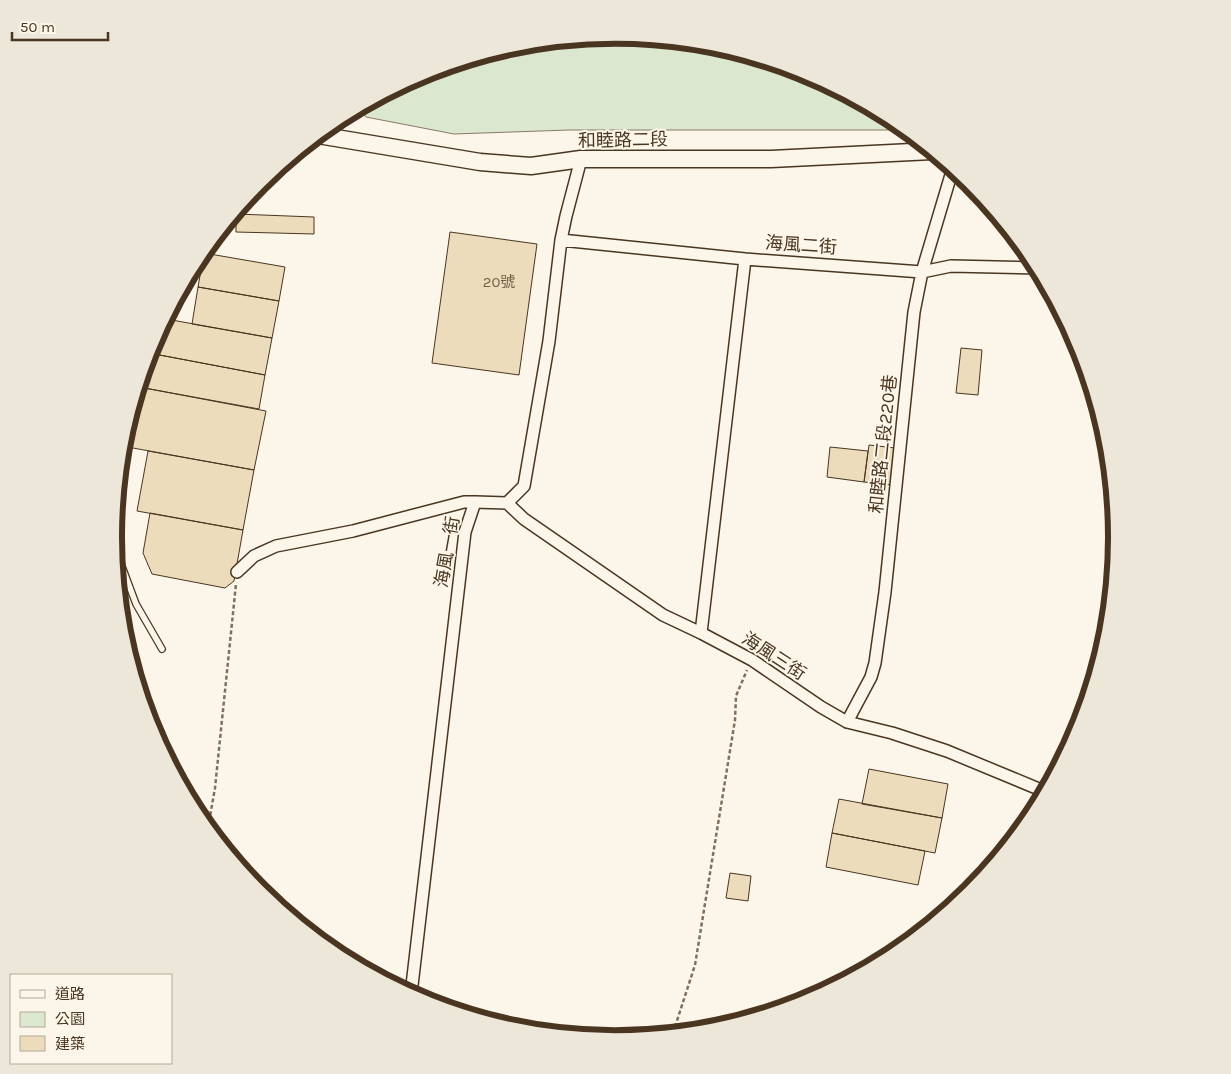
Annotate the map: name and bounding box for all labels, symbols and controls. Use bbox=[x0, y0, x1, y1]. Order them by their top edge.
scale bar bbox=[12, 10, 109, 42]
text: 50 m bbox=[20, 18, 55, 36]
street label: 和睦路二段 bbox=[578, 128, 668, 152]
street label: 海風二街 bbox=[764, 232, 838, 258]
house number: 20號 bbox=[483, 273, 515, 291]
street label: 和睦路二段220巷 bbox=[865, 373, 901, 515]
street label: 海風一街 bbox=[430, 515, 464, 589]
street label: 海風三街 bbox=[738, 627, 810, 685]
legend bbox=[10, 974, 172, 1064]
text: 道路 bbox=[55, 985, 85, 1003]
text: 公園 bbox=[55, 1010, 85, 1028]
text: 建築 bbox=[55, 1035, 85, 1053]

